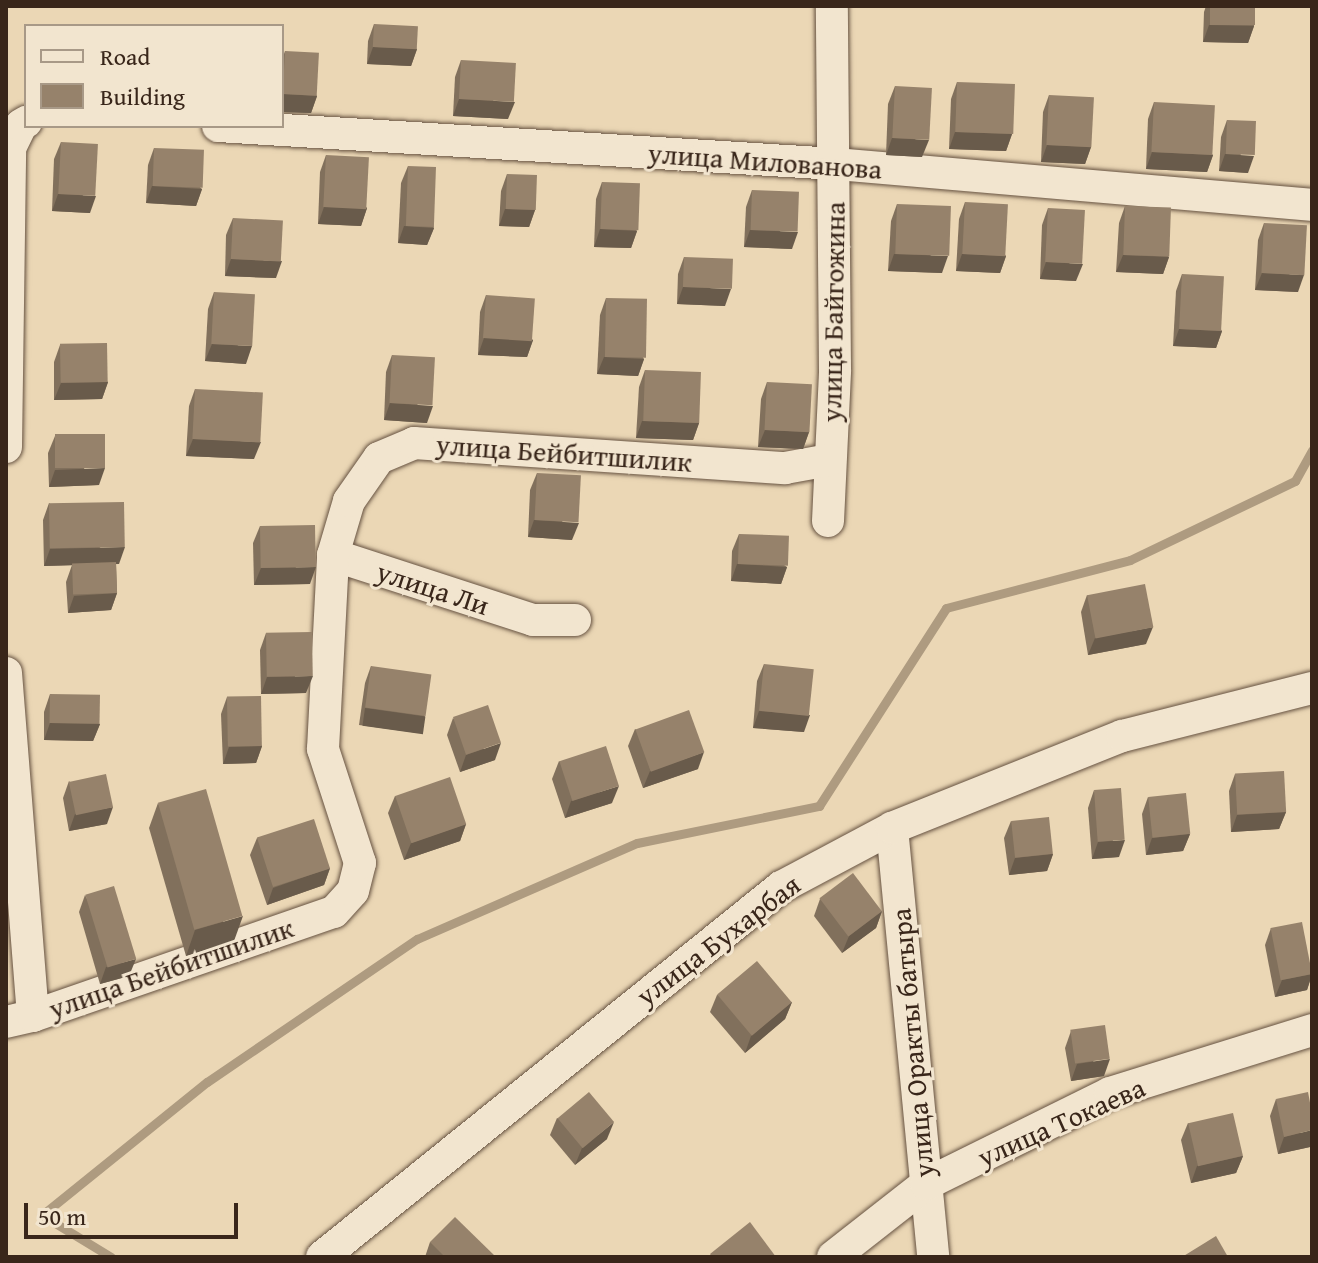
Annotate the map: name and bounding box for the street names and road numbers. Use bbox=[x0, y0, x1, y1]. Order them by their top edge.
street label: улица Милованова bbox=[647, 136, 883, 186]
street label: улица Байгожина bbox=[814, 201, 852, 423]
street label: улица Бейбитшилик bbox=[435, 427, 693, 479]
street label: улица Ли bbox=[373, 554, 493, 622]
street label: улица Бухарбая bbox=[629, 867, 807, 1013]
street label: улица Оракты батыра bbox=[883, 907, 941, 1179]
street label: улица Бейбитшилик bbox=[44, 910, 298, 1026]
street label: улица Токаева bbox=[972, 1070, 1150, 1174]

